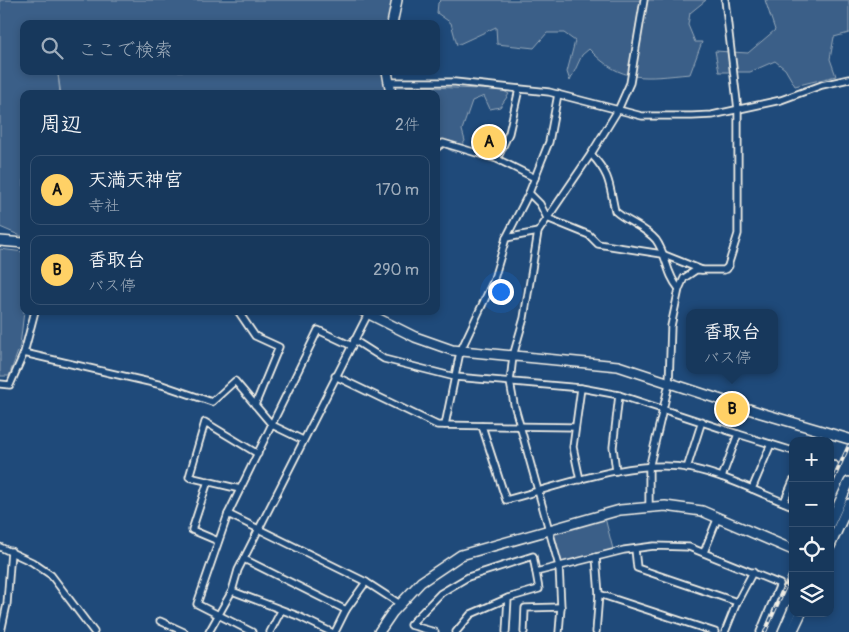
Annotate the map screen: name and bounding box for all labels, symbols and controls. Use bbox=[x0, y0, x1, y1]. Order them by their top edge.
search box bbox=[20, 20, 440, 75]
icon: search bbox=[38, 34, 66, 62]
text: ここで検索 bbox=[78, 38, 173, 62]
text: 周辺 bbox=[40, 111, 82, 138]
text: 2件 bbox=[395, 115, 420, 135]
pin: A bbox=[473, 123, 505, 161]
text: 天満天神宮 bbox=[88, 168, 183, 192]
text: A bbox=[52, 180, 62, 200]
text: 170 m bbox=[376, 180, 419, 200]
text: 寺社 bbox=[88, 196, 120, 216]
text: 香取台 bbox=[88, 248, 145, 272]
text: B bbox=[52, 260, 62, 280]
text: 290 m bbox=[373, 260, 419, 280]
text: バス停 bbox=[88, 276, 136, 296]
your location bbox=[488, 279, 514, 305]
popup bbox=[686, 309, 778, 374]
text: 香取台 bbox=[703, 320, 761, 344]
text: バス停 bbox=[703, 348, 752, 368]
pin: B bbox=[716, 390, 748, 428]
map controls bbox=[789, 437, 834, 617]
button: + bbox=[789, 437, 834, 482]
button: − bbox=[789, 482, 834, 527]
button: locate bbox=[789, 527, 834, 572]
button: layers bbox=[789, 572, 834, 617]

